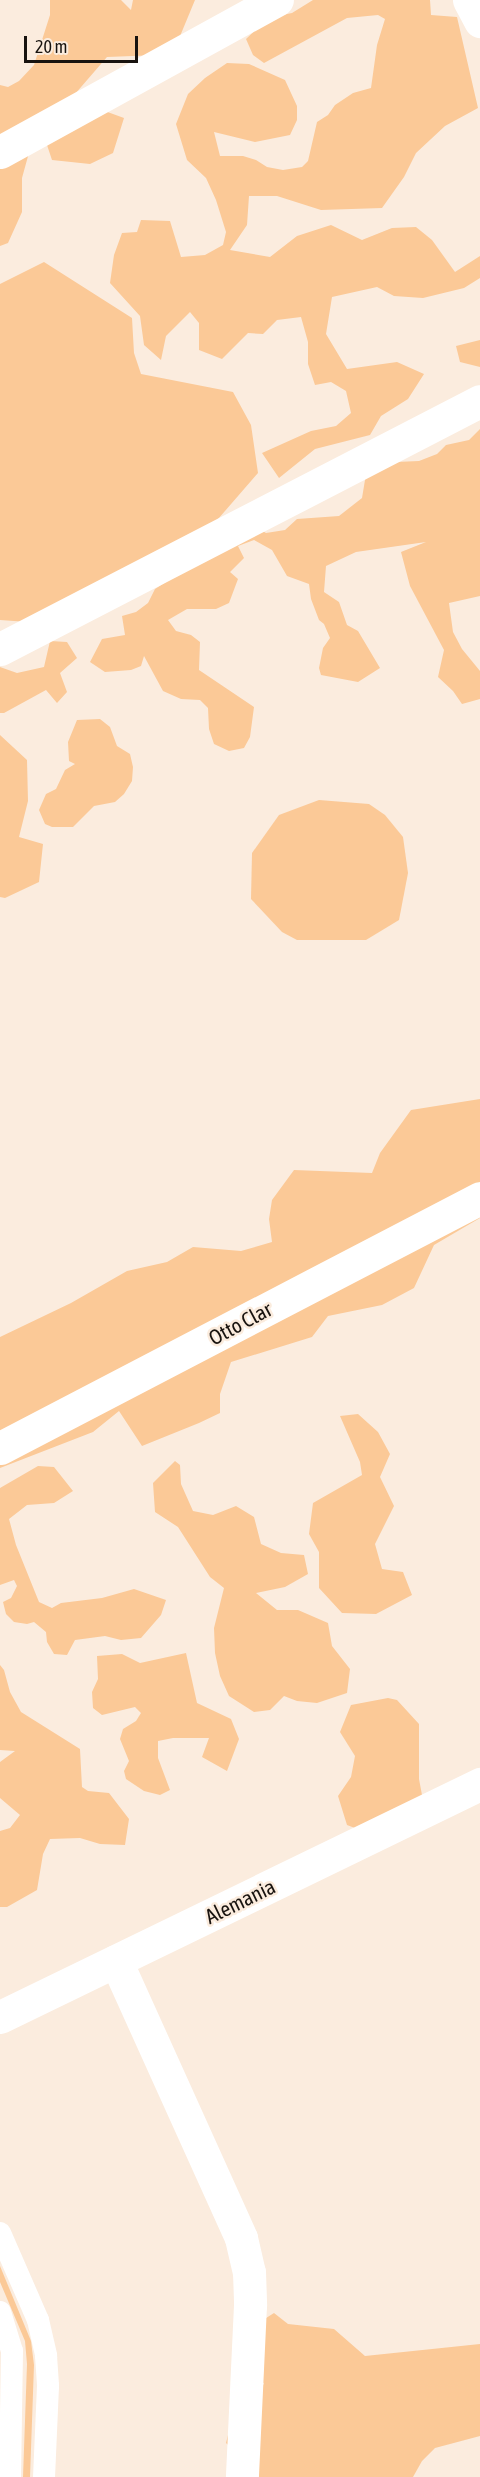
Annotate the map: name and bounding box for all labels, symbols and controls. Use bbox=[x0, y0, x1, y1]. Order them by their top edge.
scale bar bbox=[27, 24, 141, 62]
text: 20 m bbox=[35, 36, 67, 57]
street label: Otto Clar bbox=[204, 1296, 276, 1350]
street label: Alemania bbox=[201, 1873, 279, 1929]

